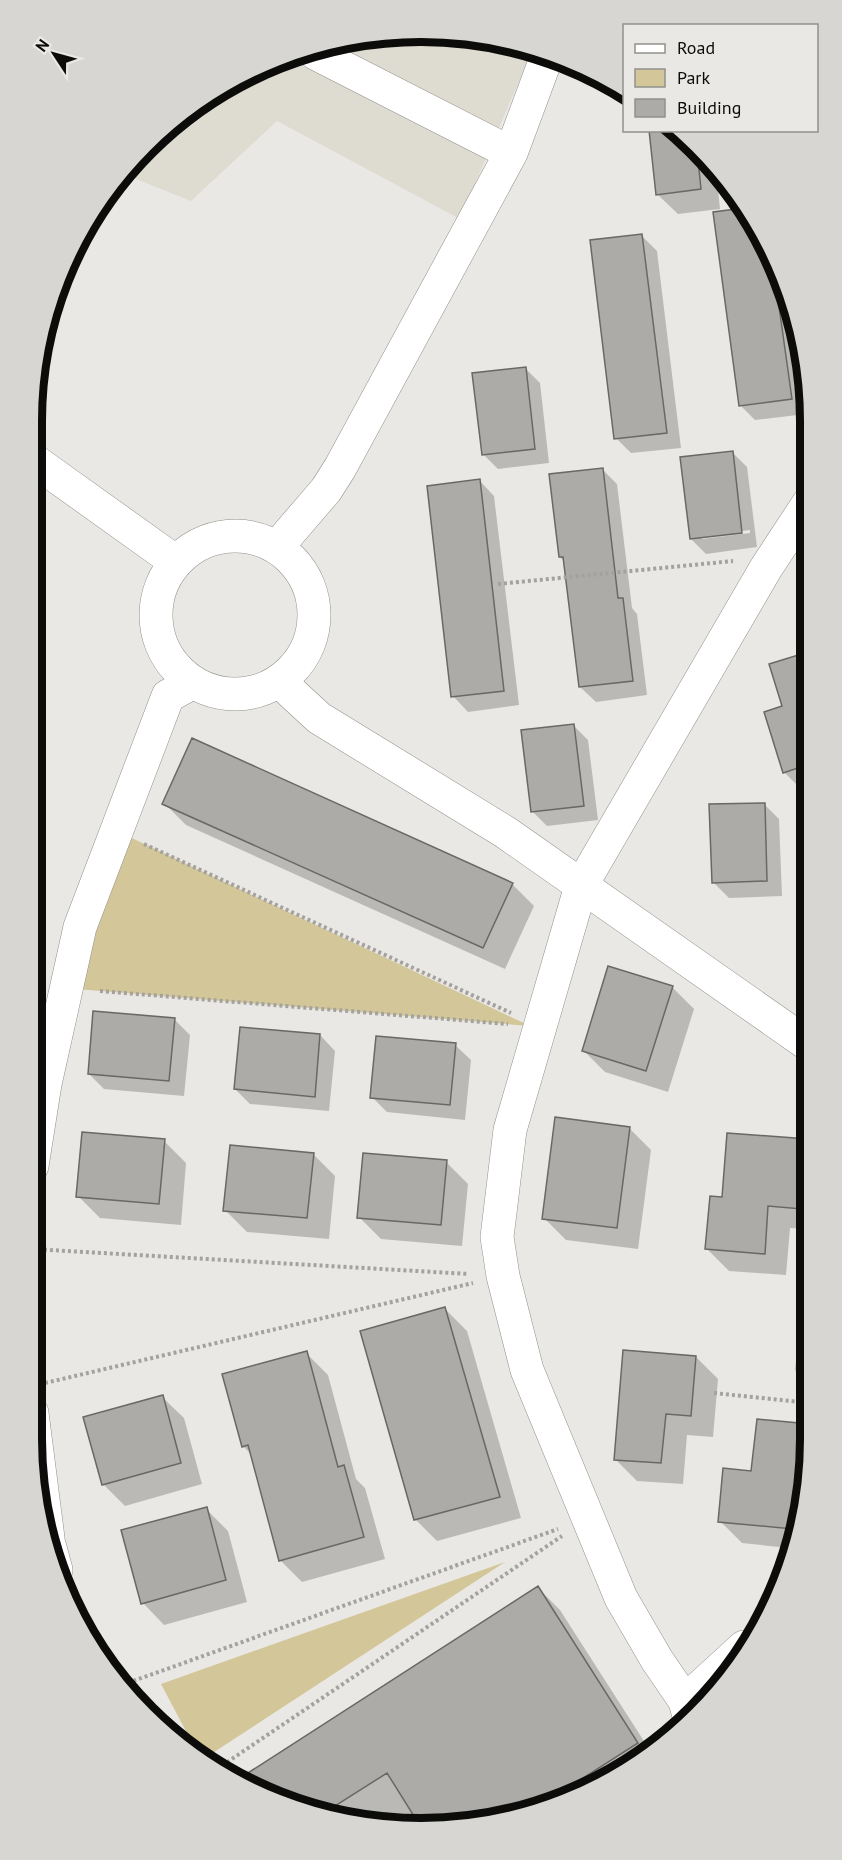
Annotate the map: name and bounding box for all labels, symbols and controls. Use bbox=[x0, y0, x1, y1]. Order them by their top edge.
north arrow bbox=[24, 24, 84, 84]
legend bbox=[623, 24, 818, 132]
text: N bbox=[31, 35, 53, 55]
text: Road bbox=[677, 36, 715, 59]
text: Park bbox=[677, 66, 710, 89]
text: Building bbox=[677, 96, 741, 119]

